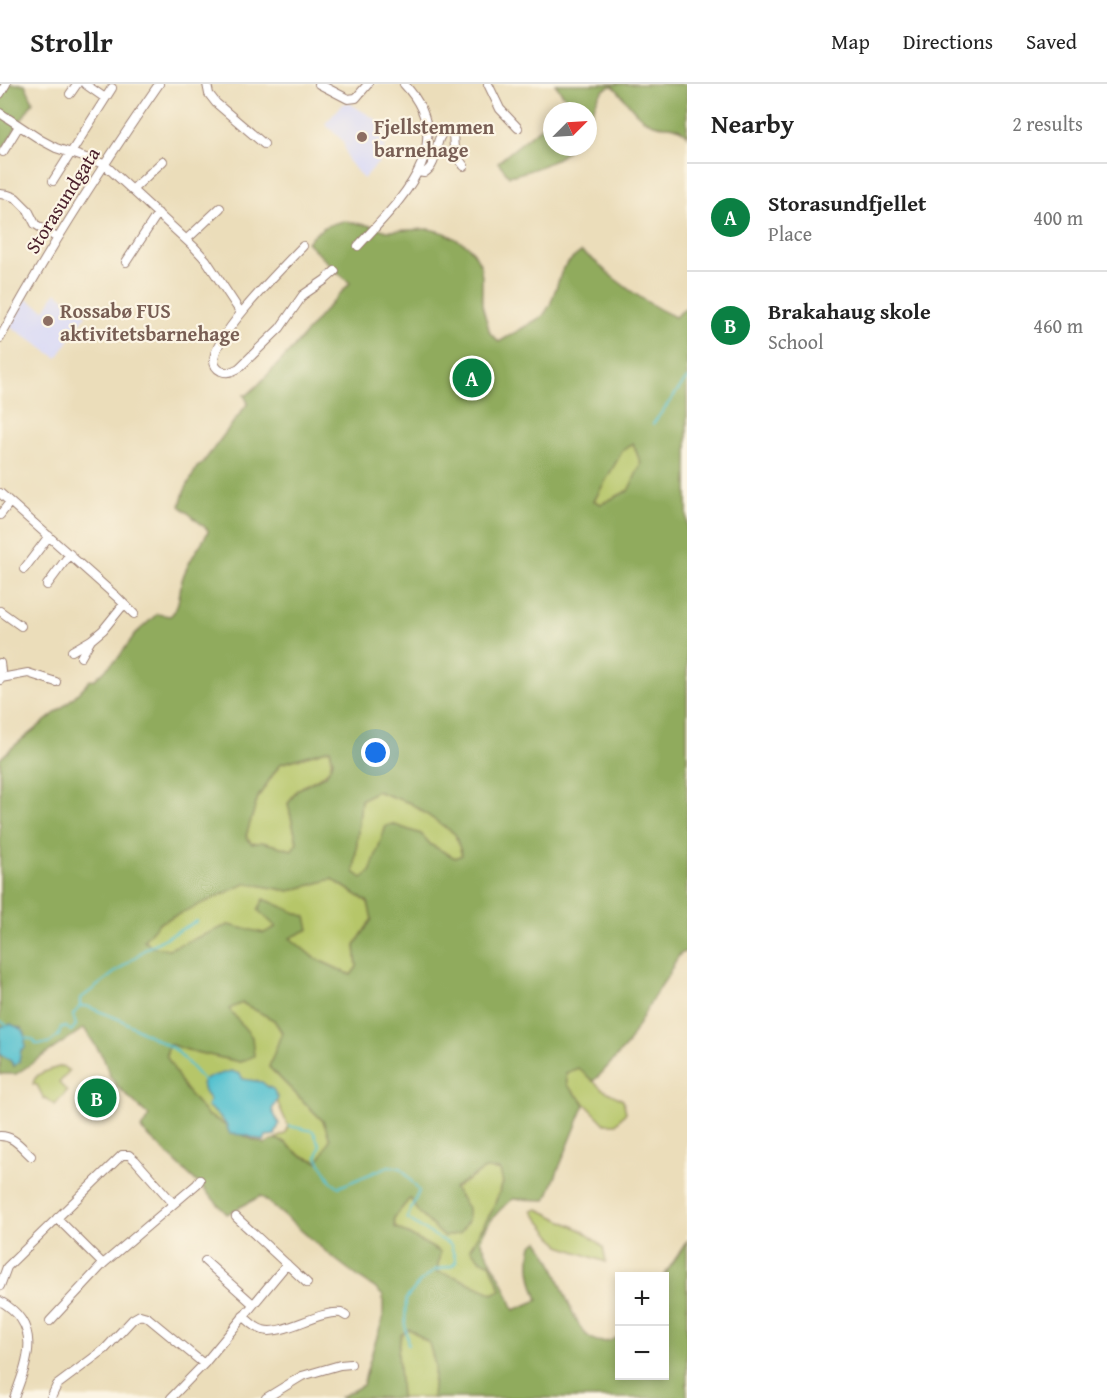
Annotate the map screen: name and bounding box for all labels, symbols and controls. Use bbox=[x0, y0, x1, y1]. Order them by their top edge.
text: Strollr bbox=[30, 21, 113, 62]
text: Map bbox=[831, 26, 870, 57]
text: Directions bbox=[903, 26, 993, 57]
text: Saved bbox=[1026, 26, 1077, 57]
north arrow bbox=[543, 102, 597, 156]
text: Nearby bbox=[711, 104, 794, 143]
text: 2 results bbox=[1012, 109, 1083, 138]
place label: Fjellstemmen barnehage bbox=[374, 112, 495, 164]
marker: Fjellstemmen barnehage bbox=[355, 130, 369, 144]
street label: Storasundgata bbox=[18, 141, 107, 259]
text: Storasundfjellet bbox=[768, 187, 926, 219]
text: A bbox=[724, 203, 737, 232]
text: 400 m bbox=[1033, 203, 1083, 232]
text: Place bbox=[768, 219, 812, 248]
text: Brakahaug skole bbox=[768, 295, 931, 327]
place label: Rossabø FUS aktivitetsbarnehage bbox=[60, 296, 240, 348]
text: B bbox=[724, 311, 737, 340]
text: 460 m bbox=[1033, 311, 1083, 340]
marker: Rossabø FUS aktivitetsbarnehage bbox=[41, 314, 55, 328]
text: School bbox=[768, 327, 824, 356]
pin: A bbox=[452, 356, 492, 400]
your location bbox=[361, 738, 390, 767]
pin: B bbox=[78, 1076, 116, 1120]
map controls bbox=[615, 1272, 669, 1380]
button: + bbox=[615, 1272, 669, 1326]
button: − bbox=[615, 1326, 669, 1380]

